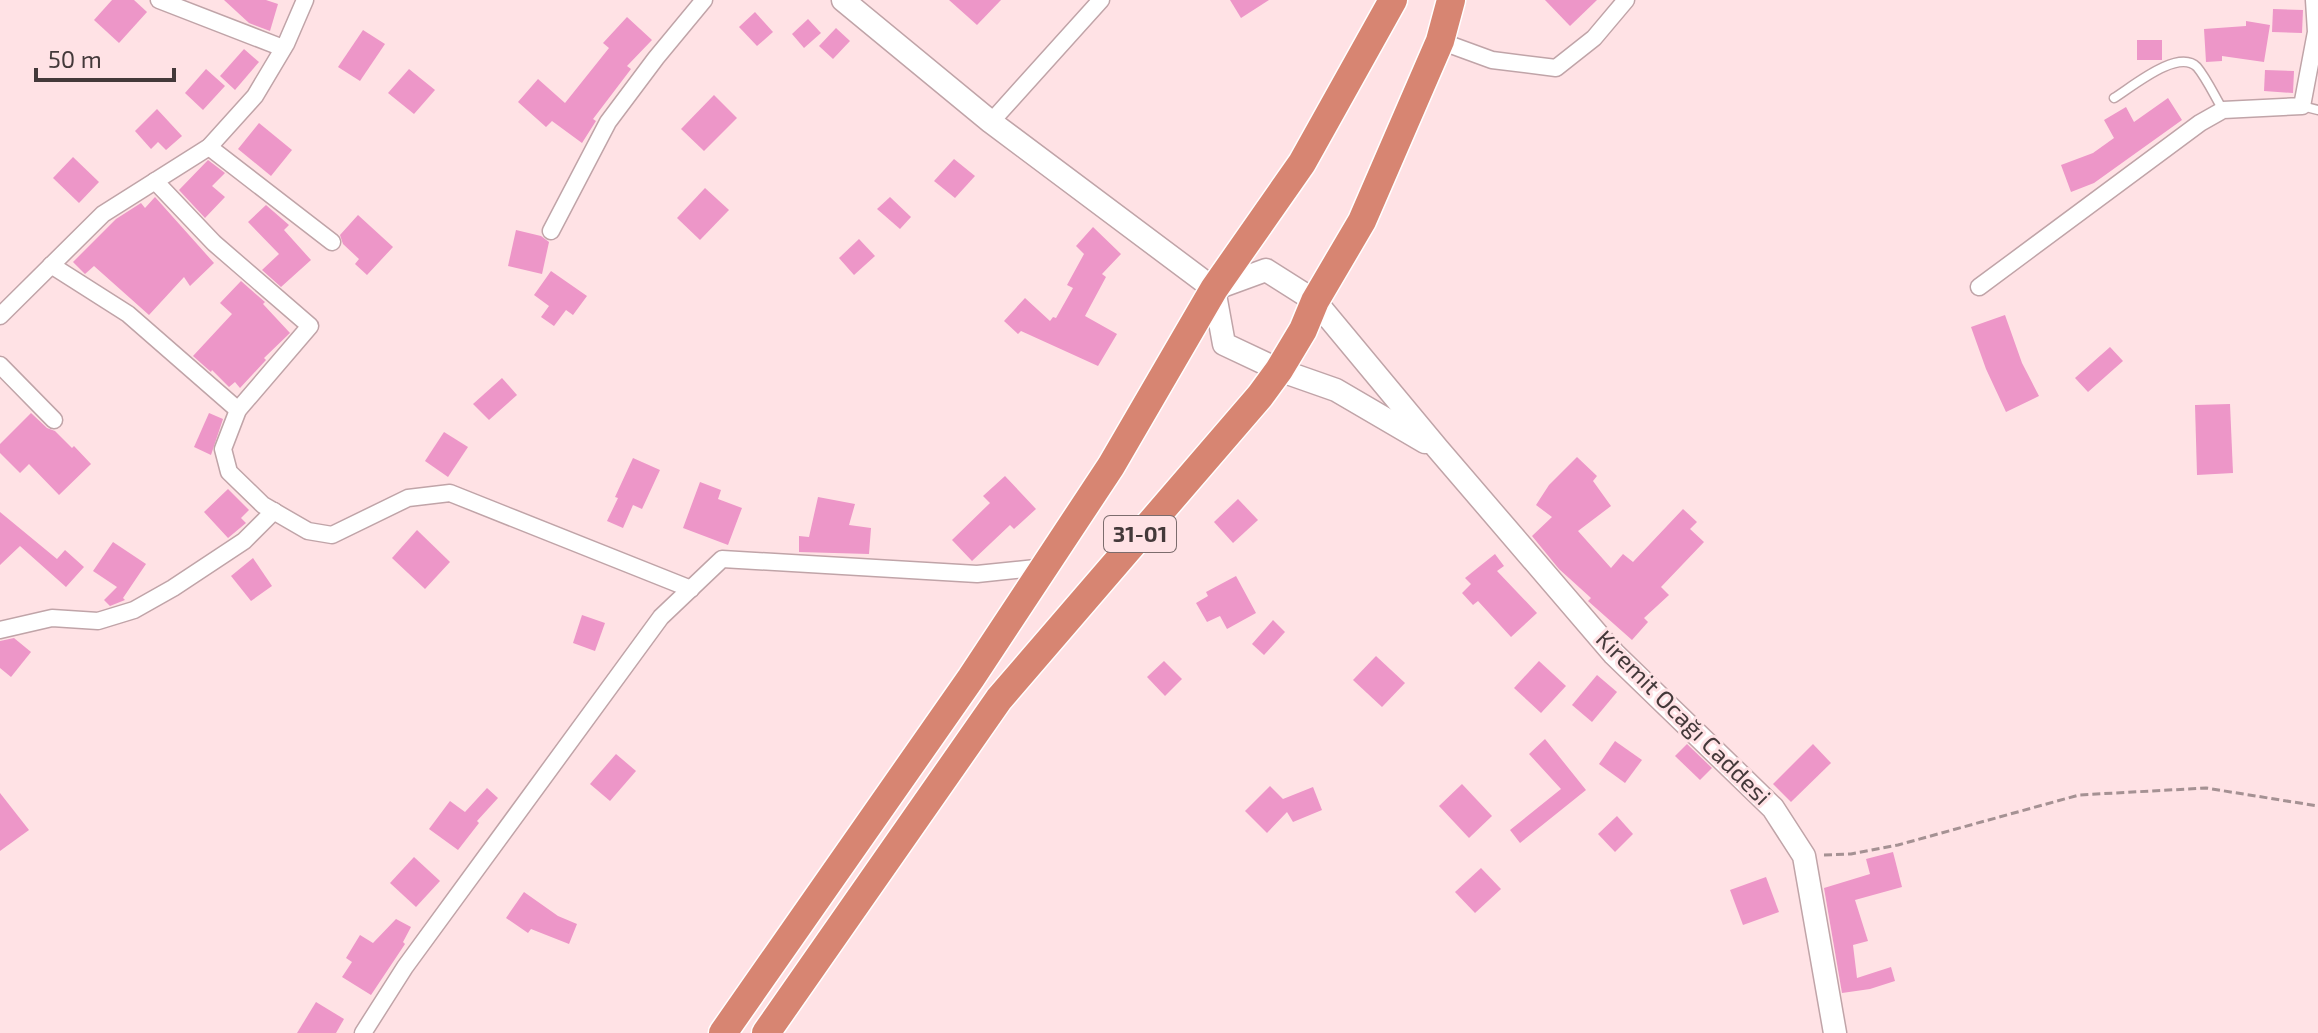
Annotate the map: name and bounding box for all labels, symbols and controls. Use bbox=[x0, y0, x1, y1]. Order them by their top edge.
scale bar bbox=[36, 32, 174, 82]
text: 50 m bbox=[48, 44, 102, 73]
road number: 31-01 bbox=[1104, 516, 1176, 552]
street label: Kiremit Ocağı Caddesi bbox=[1591, 624, 1777, 810]

